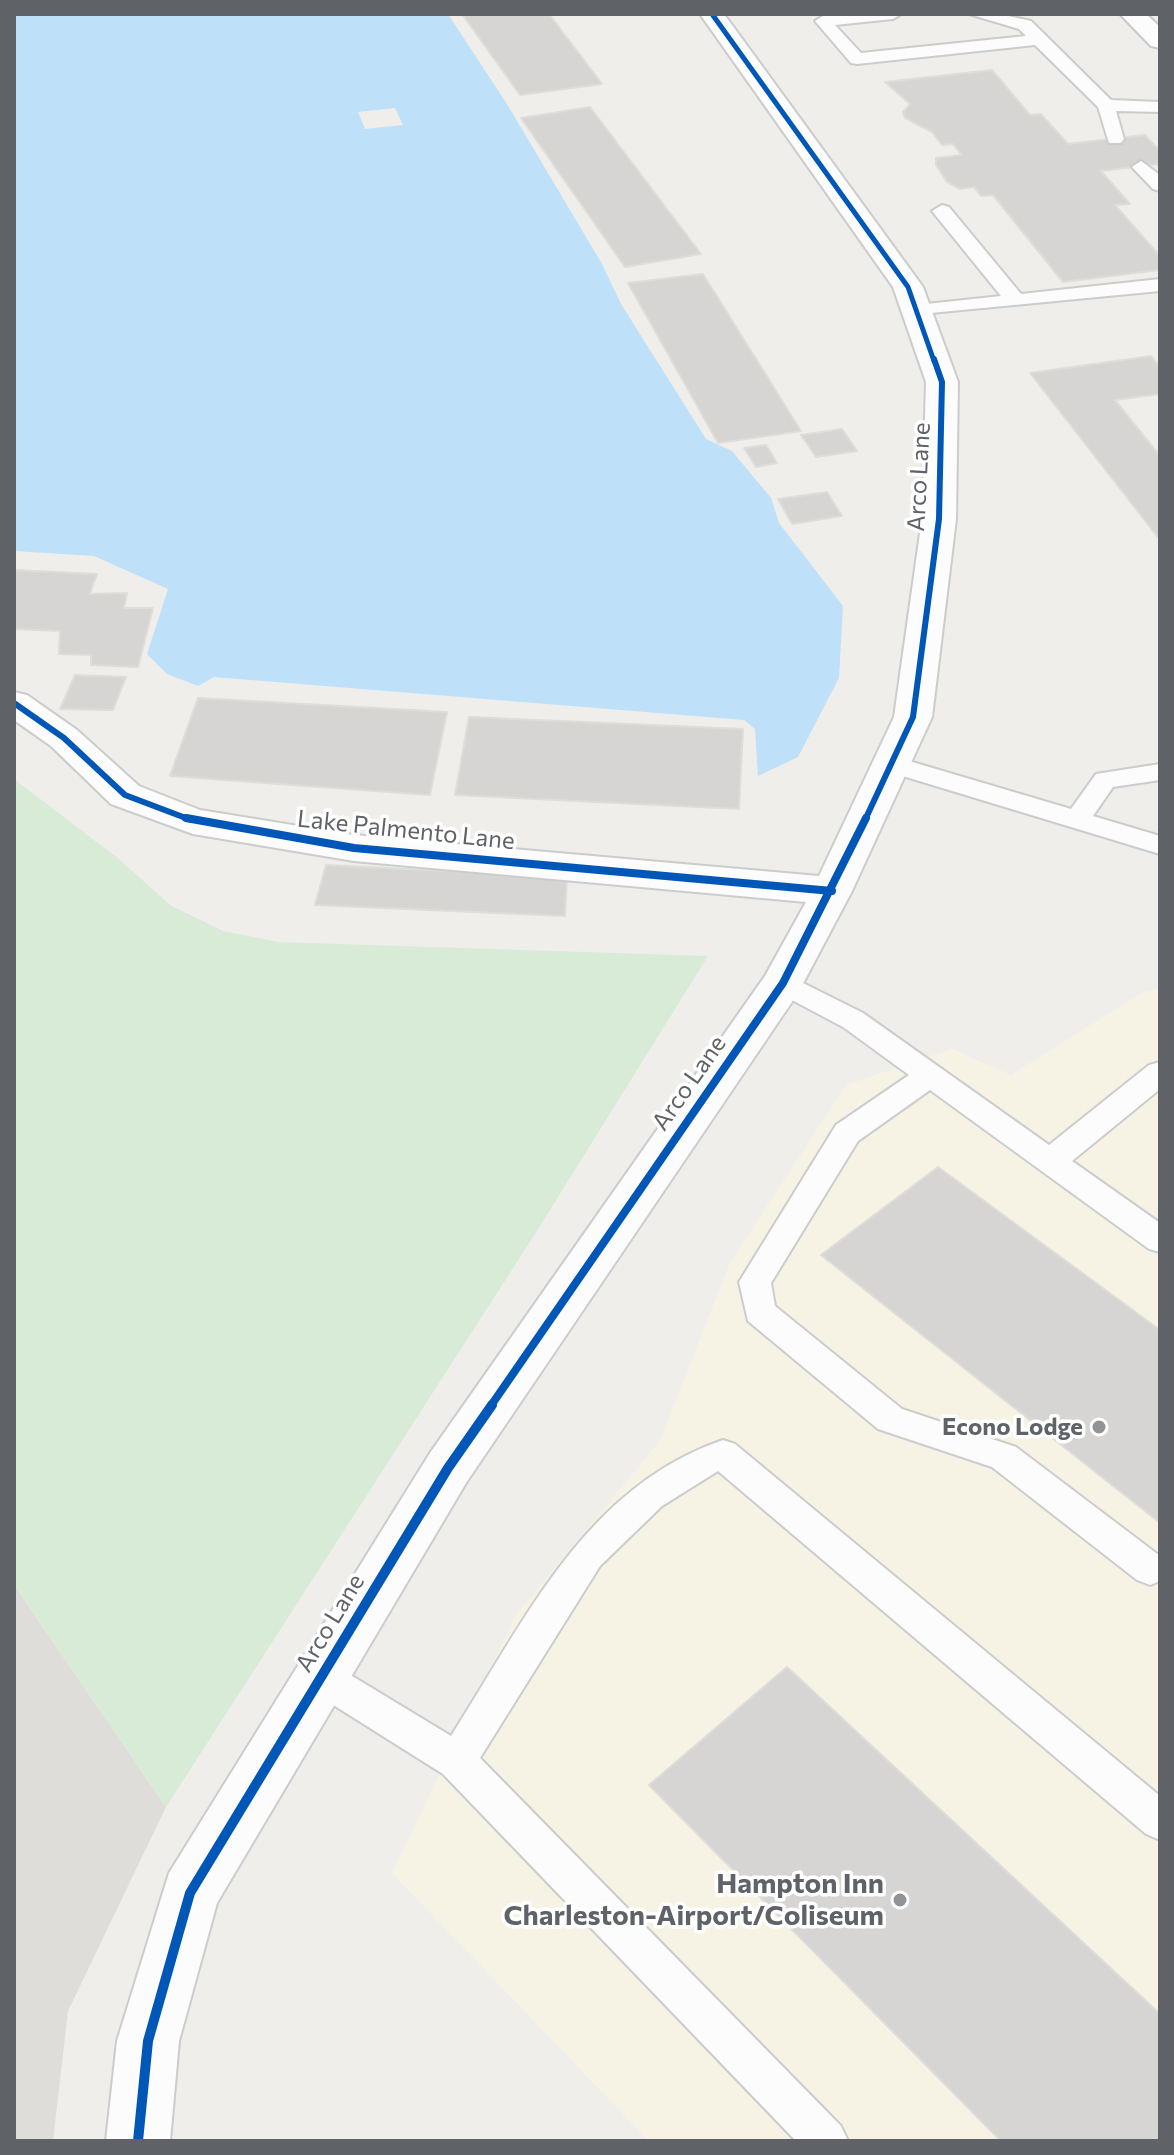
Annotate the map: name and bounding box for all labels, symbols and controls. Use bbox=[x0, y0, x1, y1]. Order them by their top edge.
street label: Arco Lane bbox=[902, 422, 936, 532]
street label: Lake Palmento Lane bbox=[296, 804, 516, 856]
street label: Arco Lane bbox=[646, 1030, 732, 1136]
place label: Econo Lodge bbox=[942, 1413, 1083, 1441]
marker: Econo Lodge bbox=[1090, 1418, 1108, 1436]
street label: Arco Lane bbox=[290, 1569, 370, 1677]
place label: Hampton Inn Charleston-Airport/Coliseum bbox=[503, 1867, 884, 1933]
marker: Hampton Inn Charleston-Airport/Coliseum bbox=[891, 1891, 909, 1909]

